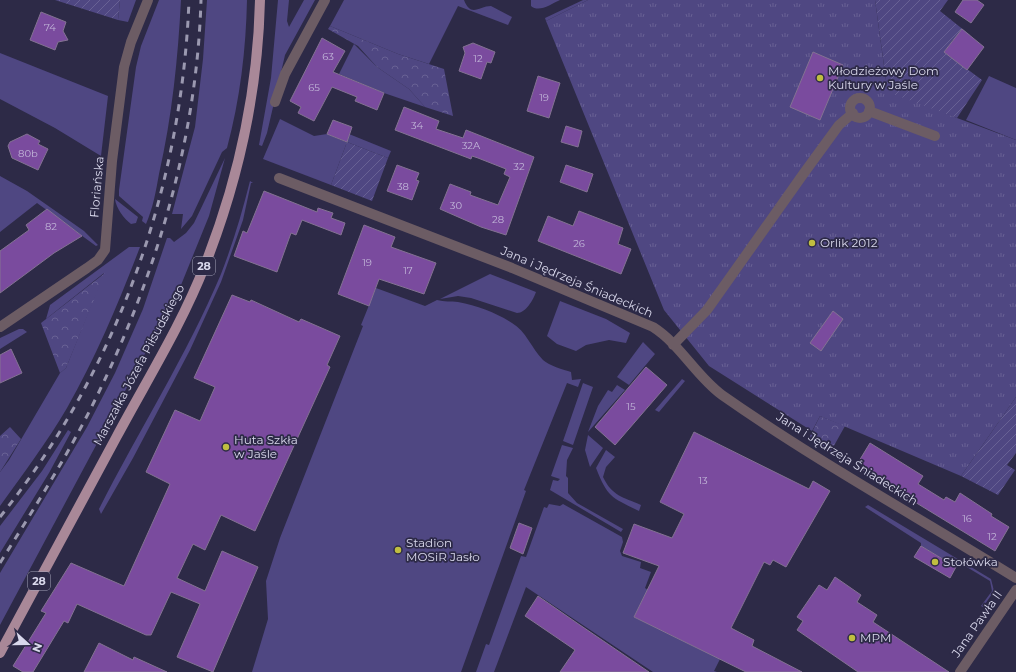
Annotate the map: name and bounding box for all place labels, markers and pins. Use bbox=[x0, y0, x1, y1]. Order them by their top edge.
place label: Młodzieżowy Dom Kultury w Jaśle bbox=[828, 63, 939, 92]
marker: Młodzieżowy Dom Kultury w Jaśle bbox=[815, 73, 825, 83]
place label: Orlik 2012 bbox=[820, 235, 878, 250]
marker: Orlik 2012 bbox=[807, 238, 817, 248]
place label: Huta Szkła w Jaśle bbox=[234, 432, 298, 461]
marker: Huta Szkła w Jaśle bbox=[221, 442, 231, 452]
place label: Stadion MOSiR Jasło bbox=[406, 535, 480, 564]
marker: Stadion MOSiR Jasło bbox=[393, 545, 403, 555]
place label: Stołówka bbox=[943, 554, 998, 569]
marker: Stołówka bbox=[930, 557, 940, 567]
place label: MPM bbox=[860, 630, 891, 645]
marker: MPM bbox=[847, 633, 857, 643]

